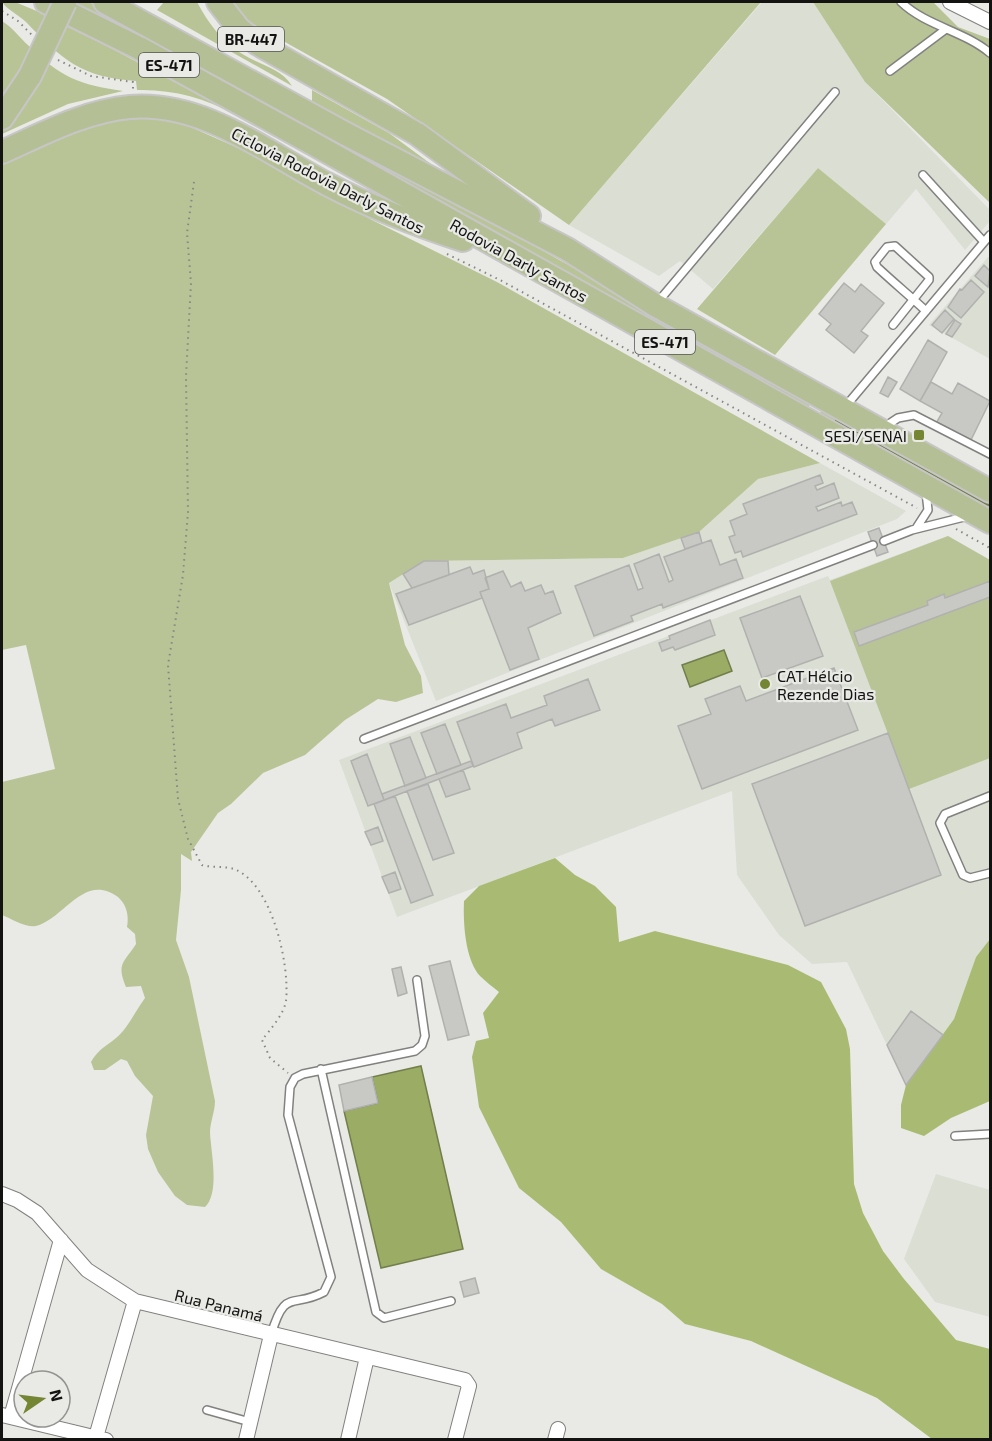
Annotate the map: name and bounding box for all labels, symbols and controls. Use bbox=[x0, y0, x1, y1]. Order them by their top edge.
road number: BR-447 bbox=[218, 27, 284, 51]
road number: ES-471 bbox=[139, 53, 199, 77]
street label: Ciclovia Rodovia Darly Santos bbox=[229, 123, 427, 237]
street label: Rodovia Darly Santos bbox=[447, 214, 591, 306]
road number: ES-471 bbox=[635, 330, 695, 354]
place label: SESI/SENAI bbox=[824, 426, 907, 445]
marker: SESI/SENAI bbox=[912, 428, 926, 442]
place label: CAT Hélcio Rezende Dias bbox=[777, 666, 874, 703]
marker: CAT Hélcio Rezende Dias bbox=[758, 677, 772, 691]
street label: Rua Panamá bbox=[173, 1285, 265, 1325]
north arrow bbox=[12, 1369, 72, 1429]
text: N bbox=[46, 1387, 68, 1403]

